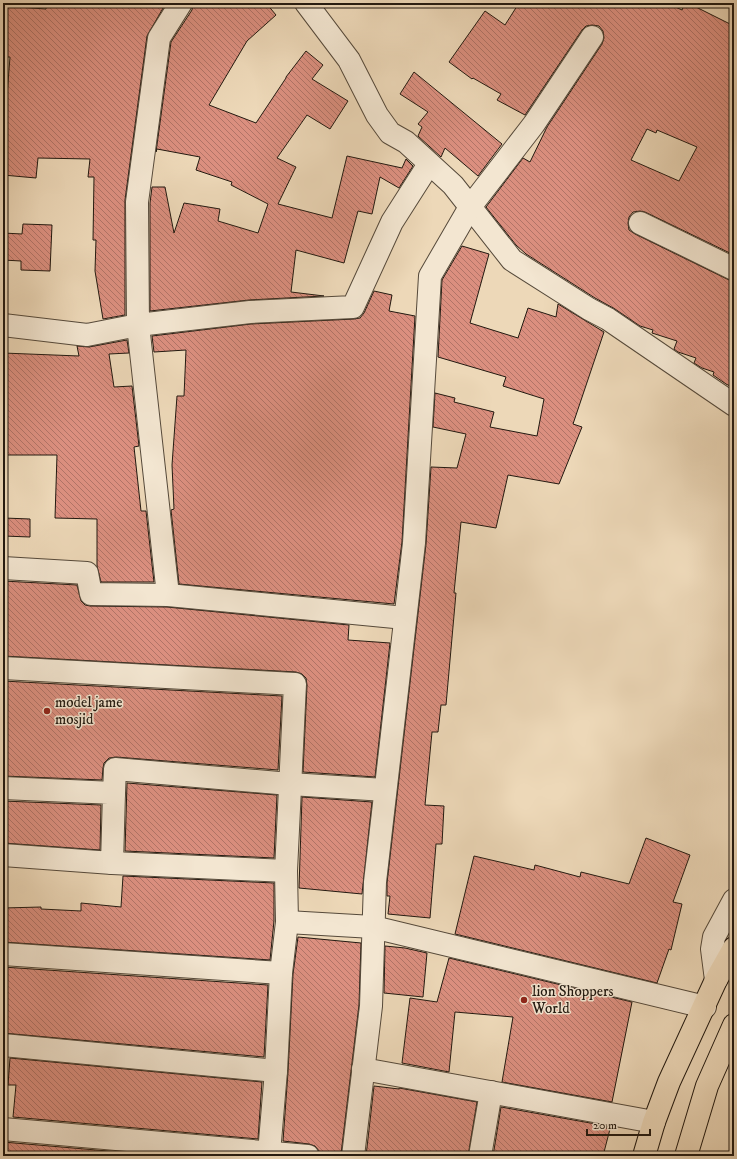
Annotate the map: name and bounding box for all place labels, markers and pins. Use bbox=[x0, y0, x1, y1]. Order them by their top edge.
place label: model jame mosjid bbox=[55, 693, 122, 729]
marker: model jame mosjid bbox=[42, 706, 52, 716]
place label: lion Shoppers World bbox=[531, 982, 614, 1018]
marker: lion Shoppers World bbox=[519, 995, 529, 1005]

